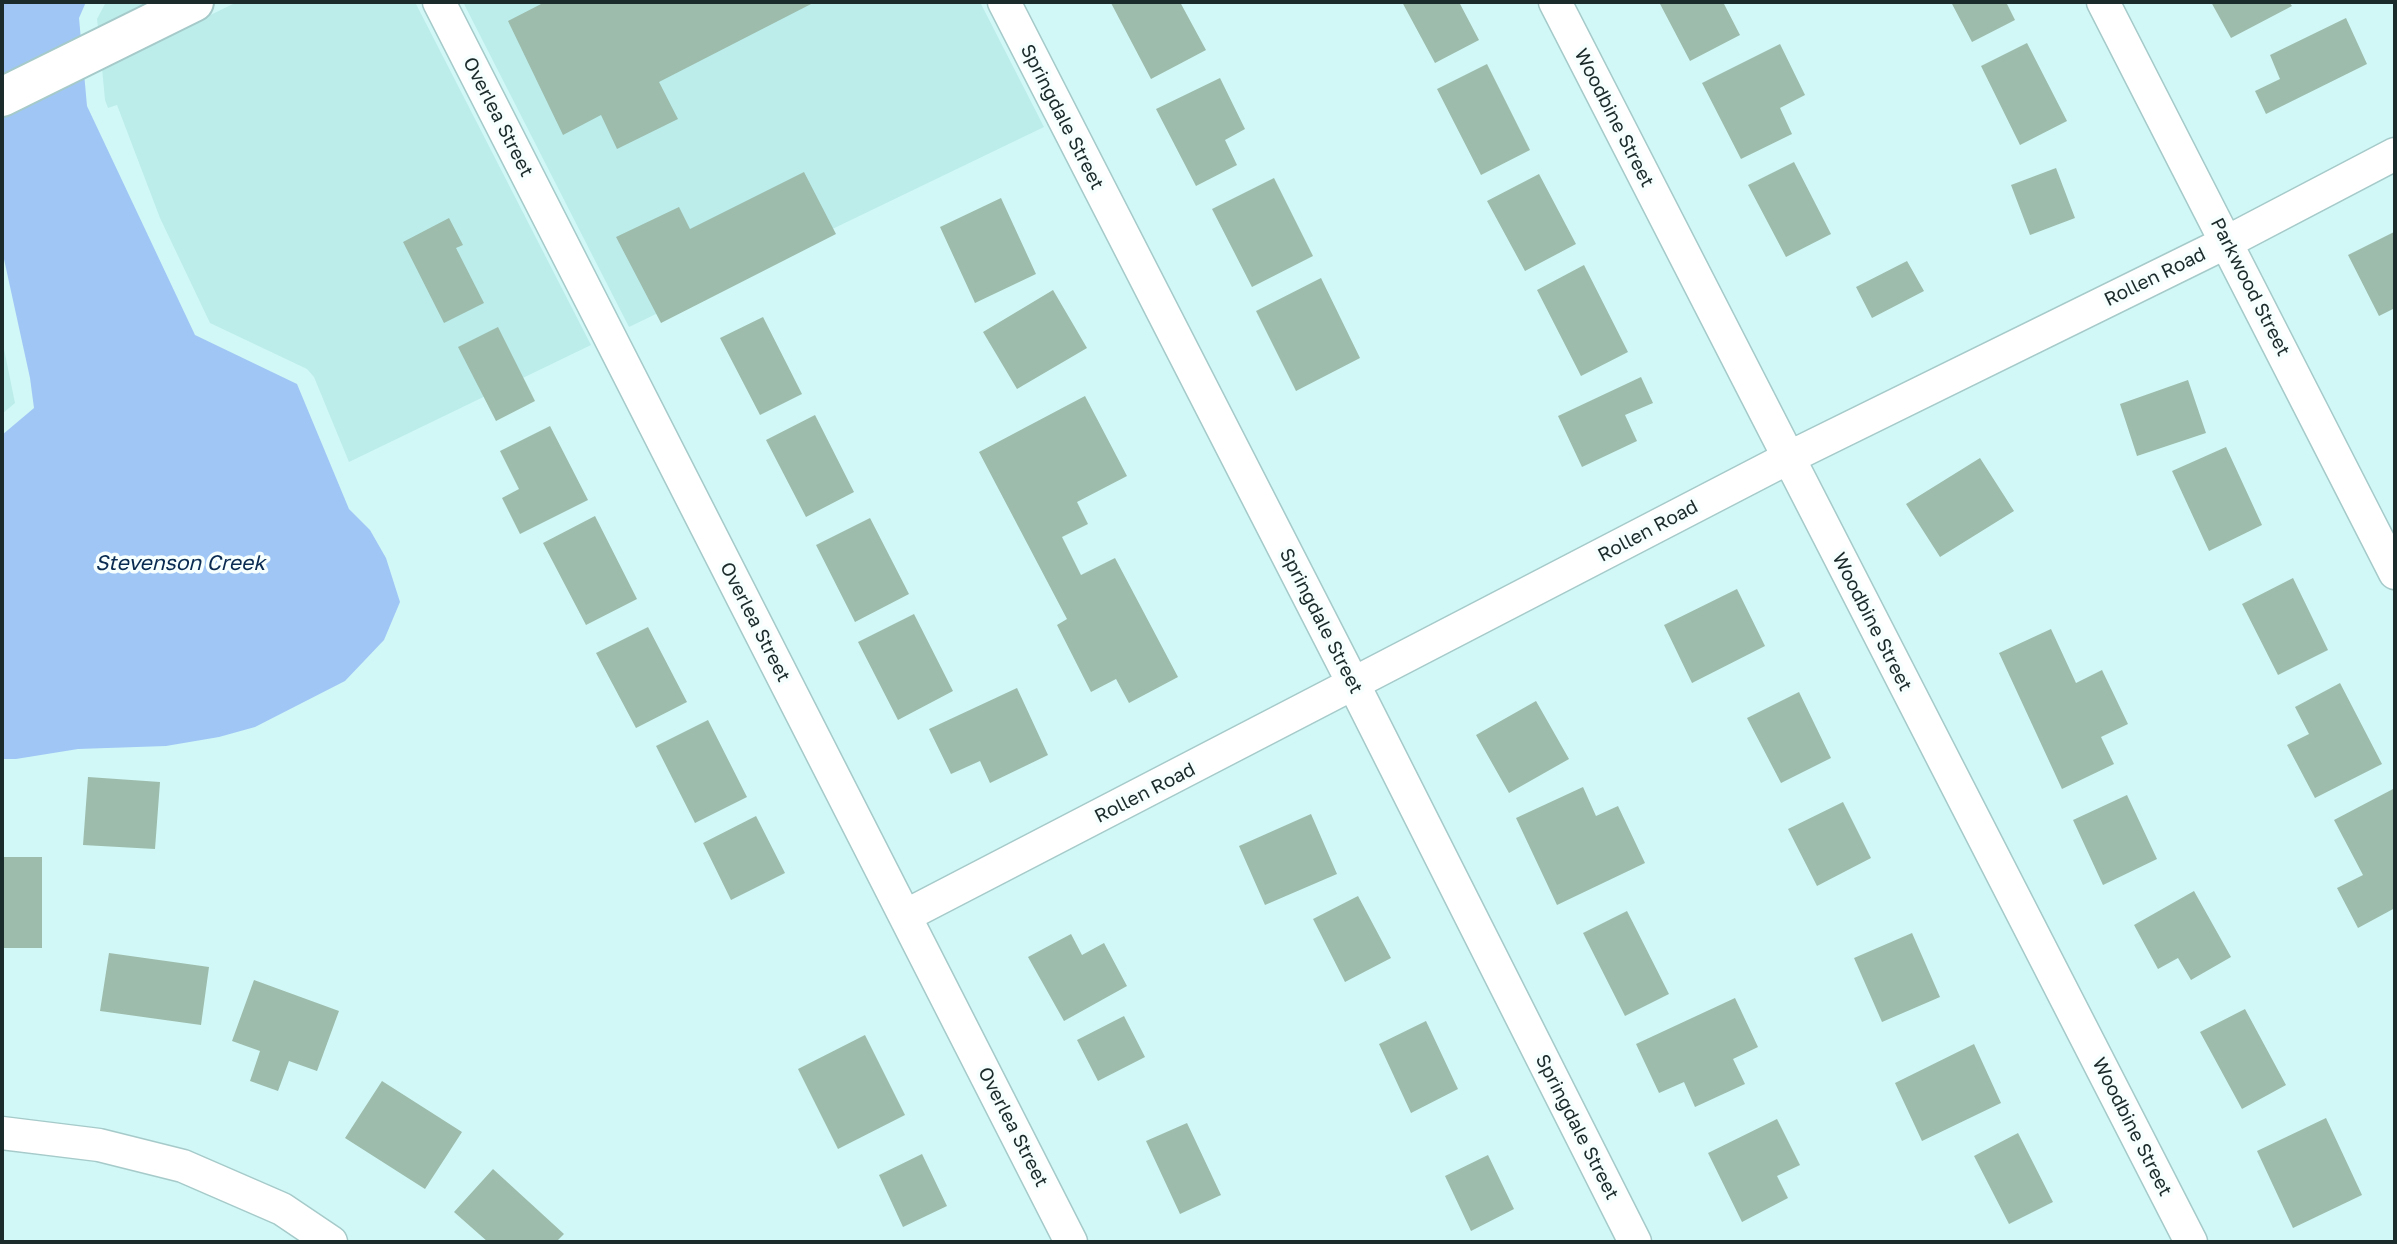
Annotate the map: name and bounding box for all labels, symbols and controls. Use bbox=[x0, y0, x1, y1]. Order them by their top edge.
street label: Springdale Street bbox=[1016, 41, 1108, 193]
street label: Woodbine Street bbox=[1569, 45, 1659, 191]
street label: Overlea Street bbox=[458, 53, 538, 181]
street label: Parkwood Street bbox=[2205, 214, 2295, 360]
street label: Rollen Road bbox=[2101, 243, 2209, 311]
street label: Rollen Road bbox=[1594, 495, 1702, 567]
street label: Springdale Street bbox=[1275, 545, 1367, 697]
street label: Woodbine Street bbox=[1827, 549, 1917, 695]
water label: Stevenson Creek bbox=[95, 550, 265, 576]
street label: Overlea Street bbox=[715, 558, 795, 686]
street label: Rollen Road bbox=[1091, 758, 1199, 828]
street label: Springdale Street bbox=[1531, 1051, 1623, 1203]
street label: Woodbine Street bbox=[2087, 1054, 2177, 1200]
street label: Overlea Street bbox=[973, 1063, 1053, 1191]

